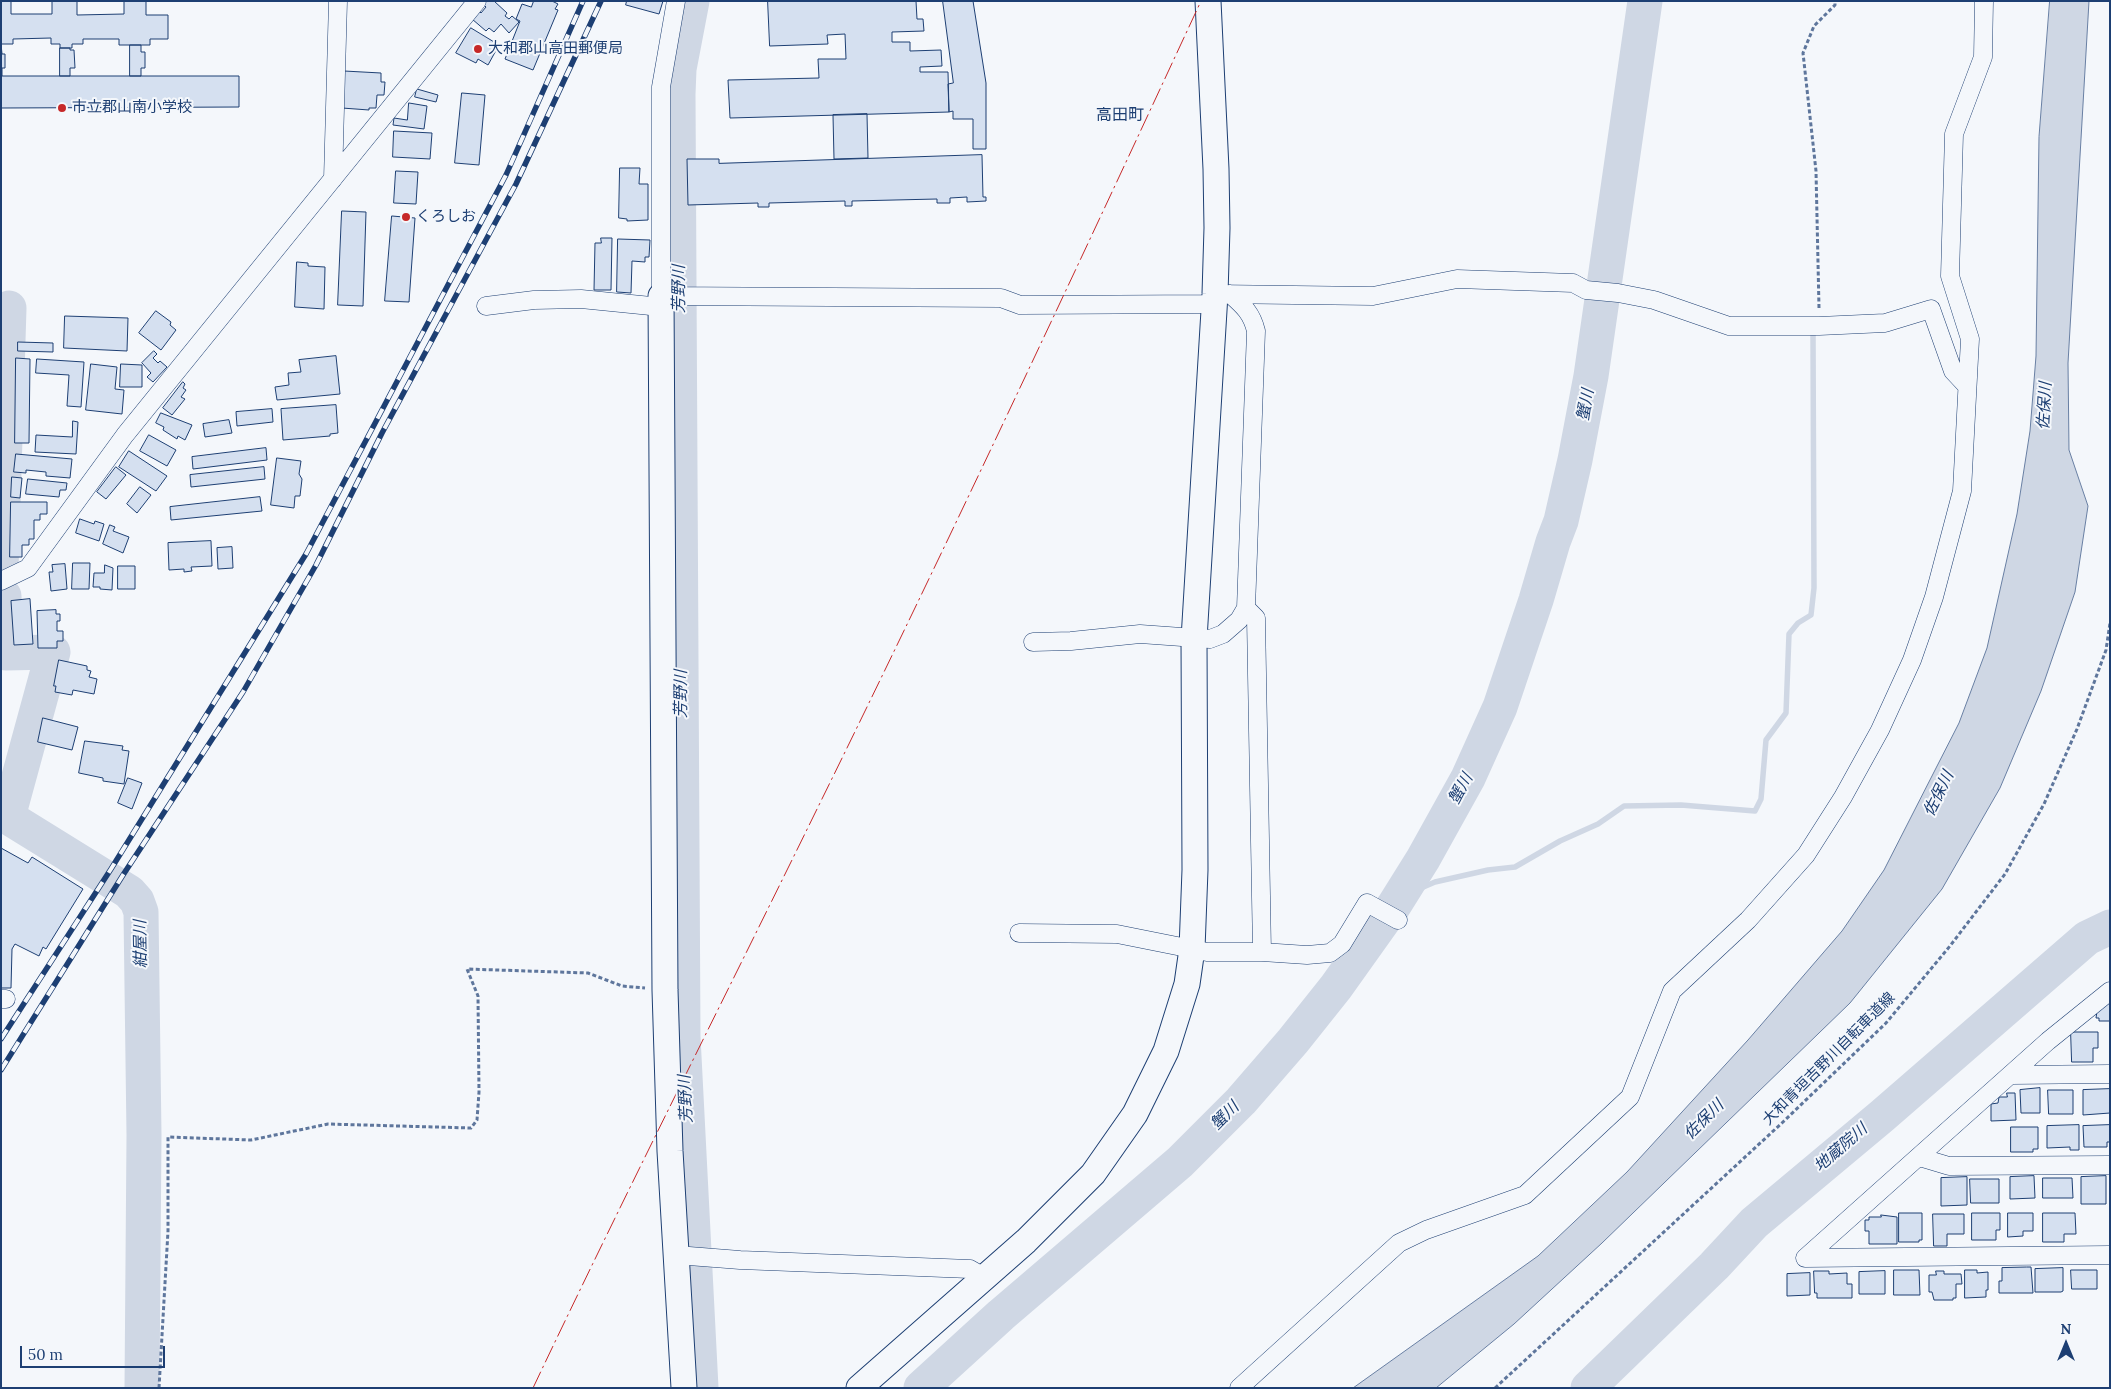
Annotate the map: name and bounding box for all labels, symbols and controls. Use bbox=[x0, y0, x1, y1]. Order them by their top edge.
place label: 大和郡山高田郵便局 bbox=[488, 40, 623, 58]
marker: 大和郡山高田郵便局 bbox=[472, 43, 484, 55]
place label: 市立郡山南小学校 bbox=[72, 99, 192, 117]
marker: 市立郡山南小学校 bbox=[56, 102, 68, 114]
district label: 高田町 bbox=[1096, 105, 1144, 125]
place label: くろしお bbox=[416, 208, 476, 226]
marker: くろしお bbox=[400, 211, 412, 223]
water label: 芳野川 bbox=[669, 265, 689, 313]
water label: 佐保川 bbox=[2034, 382, 2056, 430]
water label: 蟹川 bbox=[1574, 388, 1598, 422]
water label: 芳野川 bbox=[671, 670, 691, 718]
water label: 佐保川 bbox=[1920, 768, 1958, 820]
water label: 蟹川 bbox=[1445, 770, 1477, 808]
water label: 紺屋川 bbox=[131, 920, 151, 968]
street label: 大和青垣吉野川自転車道線 bbox=[1759, 989, 1899, 1129]
water label: 芳野川 bbox=[675, 1075, 697, 1123]
water label: 佐保川 bbox=[1680, 1096, 1728, 1144]
water label: 蟹川 bbox=[1207, 1098, 1243, 1134]
water label: 地蔵院川 bbox=[1811, 1120, 1871, 1176]
north arrow bbox=[2041, 1319, 2091, 1369]
text: N bbox=[2061, 1320, 2071, 1338]
scale bar bbox=[22, 1336, 168, 1368]
text: 50 m bbox=[28, 1345, 63, 1364]

